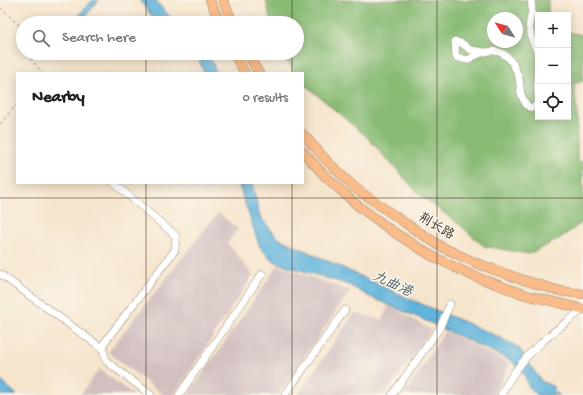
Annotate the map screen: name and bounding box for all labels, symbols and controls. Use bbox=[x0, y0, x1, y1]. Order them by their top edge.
north arrow bbox=[487, 12, 523, 48]
map controls bbox=[535, 12, 571, 120]
button: + bbox=[535, 12, 571, 48]
search box bbox=[16, 16, 304, 60]
icon: search bbox=[30, 27, 52, 49]
text: Search here bbox=[62, 29, 136, 47]
button: − bbox=[535, 48, 571, 84]
button: locate bbox=[535, 84, 571, 120]
text: Nearby bbox=[32, 88, 85, 108]
text: 0 results bbox=[242, 91, 288, 106]
street label: 荆长路 bbox=[415, 209, 458, 243]
water label: 九曲港 bbox=[369, 268, 417, 302]

